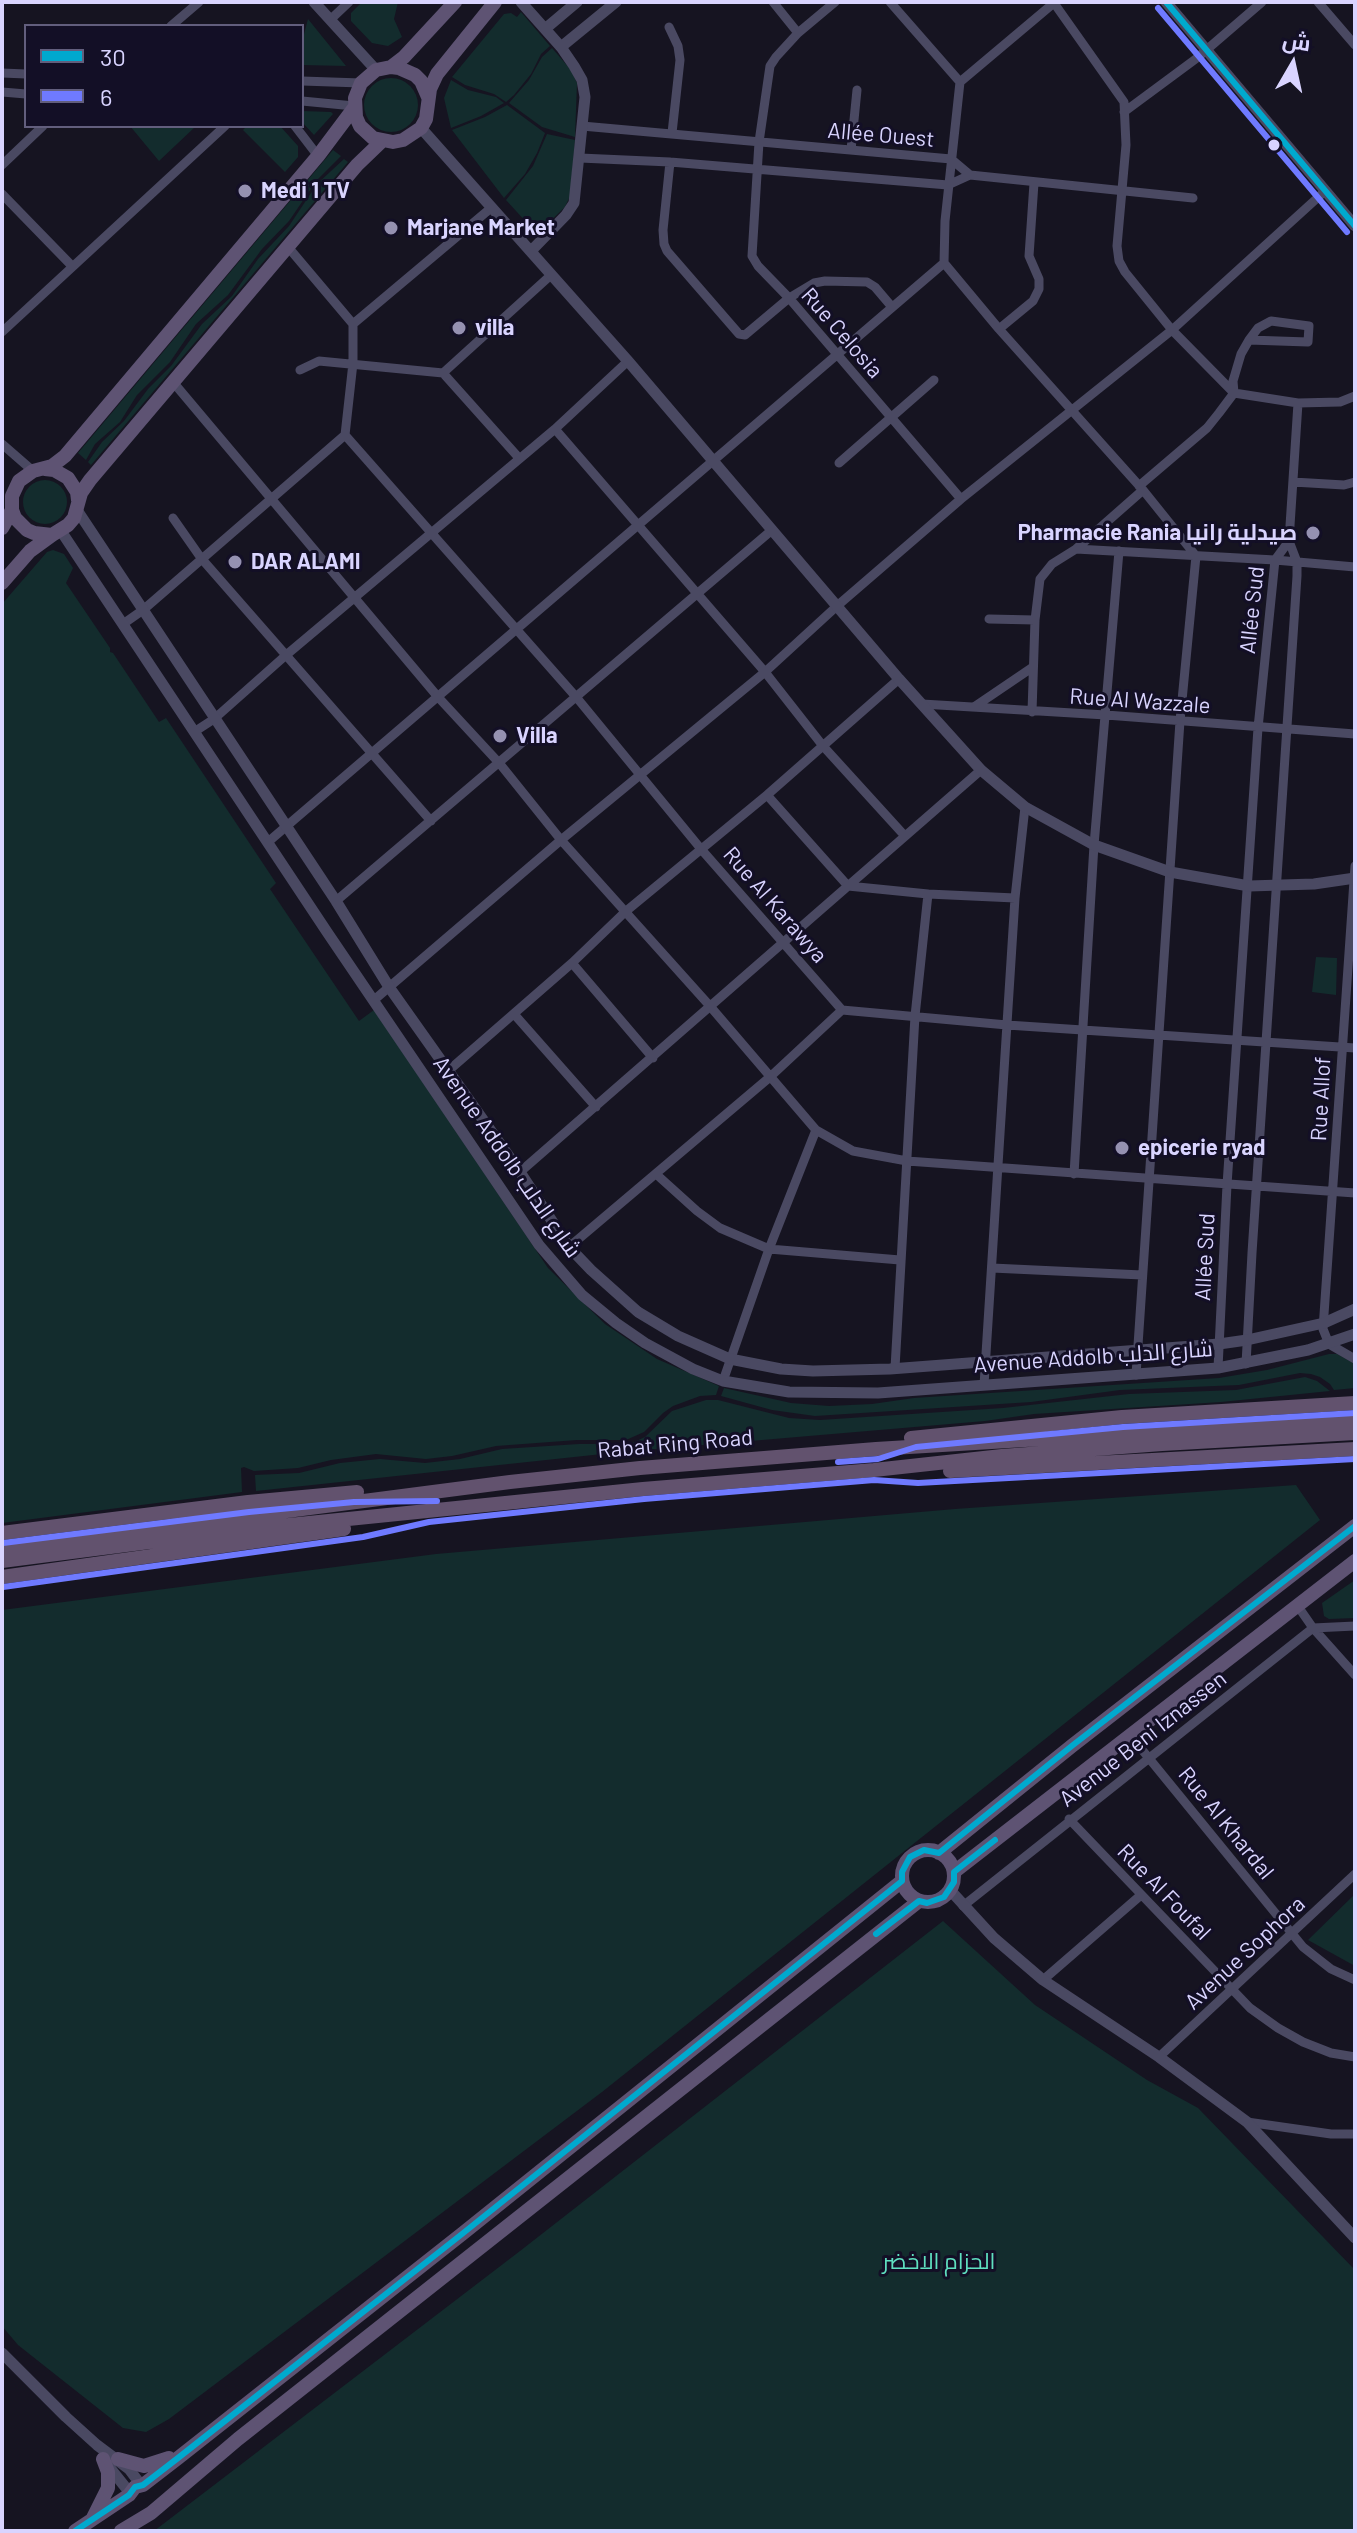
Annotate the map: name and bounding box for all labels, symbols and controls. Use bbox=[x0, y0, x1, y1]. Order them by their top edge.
legend bbox=[24, 24, 304, 128]
north arrow bbox=[1253, 24, 1333, 104]
text: ش bbox=[1281, 25, 1313, 55]
text: 30 bbox=[100, 42, 126, 71]
text: 6 bbox=[100, 82, 112, 111]
street label: Allée Ouest bbox=[827, 117, 935, 153]
unlabelled marker bbox=[1266, 137, 1282, 153]
place label: Medi 1 TV bbox=[261, 178, 350, 204]
marker: Medi 1 TV bbox=[236, 182, 254, 200]
place label: Marjane Market bbox=[407, 215, 555, 241]
marker: Marjane Market bbox=[382, 219, 400, 237]
street label: Rue Celosia bbox=[796, 282, 888, 384]
place label: villa bbox=[475, 315, 514, 341]
marker: villa bbox=[450, 319, 468, 337]
place label: Pharmacie Rania صيدلية رانيا bbox=[1018, 520, 1297, 546]
marker: Pharmacie Rania صيدلية رانيا bbox=[1304, 524, 1322, 542]
place label: DAR ALAMI bbox=[251, 549, 360, 575]
marker: DAR ALAMI bbox=[226, 553, 244, 571]
street label: Allée Sud bbox=[1234, 565, 1270, 655]
street label: Rue Al Wazzale bbox=[1069, 683, 1211, 719]
place label: Villa bbox=[516, 723, 558, 749]
marker: Villa bbox=[491, 727, 509, 745]
street label: Rue Al Karawya bbox=[717, 842, 833, 968]
street label: Avenue Addolb شارع الدلب bbox=[427, 1051, 587, 1263]
street label: Rue Allof bbox=[1306, 1056, 1336, 1142]
place label: epicerie ryad bbox=[1138, 1135, 1265, 1161]
marker: epicerie ryad bbox=[1113, 1139, 1131, 1157]
street label: Allée Sud bbox=[1190, 1212, 1220, 1302]
street label: Avenue Addolb شارع الدلب bbox=[973, 1335, 1213, 1379]
street label: Rabat Ring Road bbox=[596, 1424, 754, 1464]
street label: Avenue Beni Iznassen bbox=[1054, 1666, 1232, 1812]
street label: Rue Al Khardal bbox=[1173, 1761, 1279, 1885]
street label: Rue Al Foufal bbox=[1112, 1838, 1216, 1946]
street label: Avenue Sophora bbox=[1180, 1891, 1310, 2015]
park label: الحزام الاخضر bbox=[883, 2249, 995, 2275]

